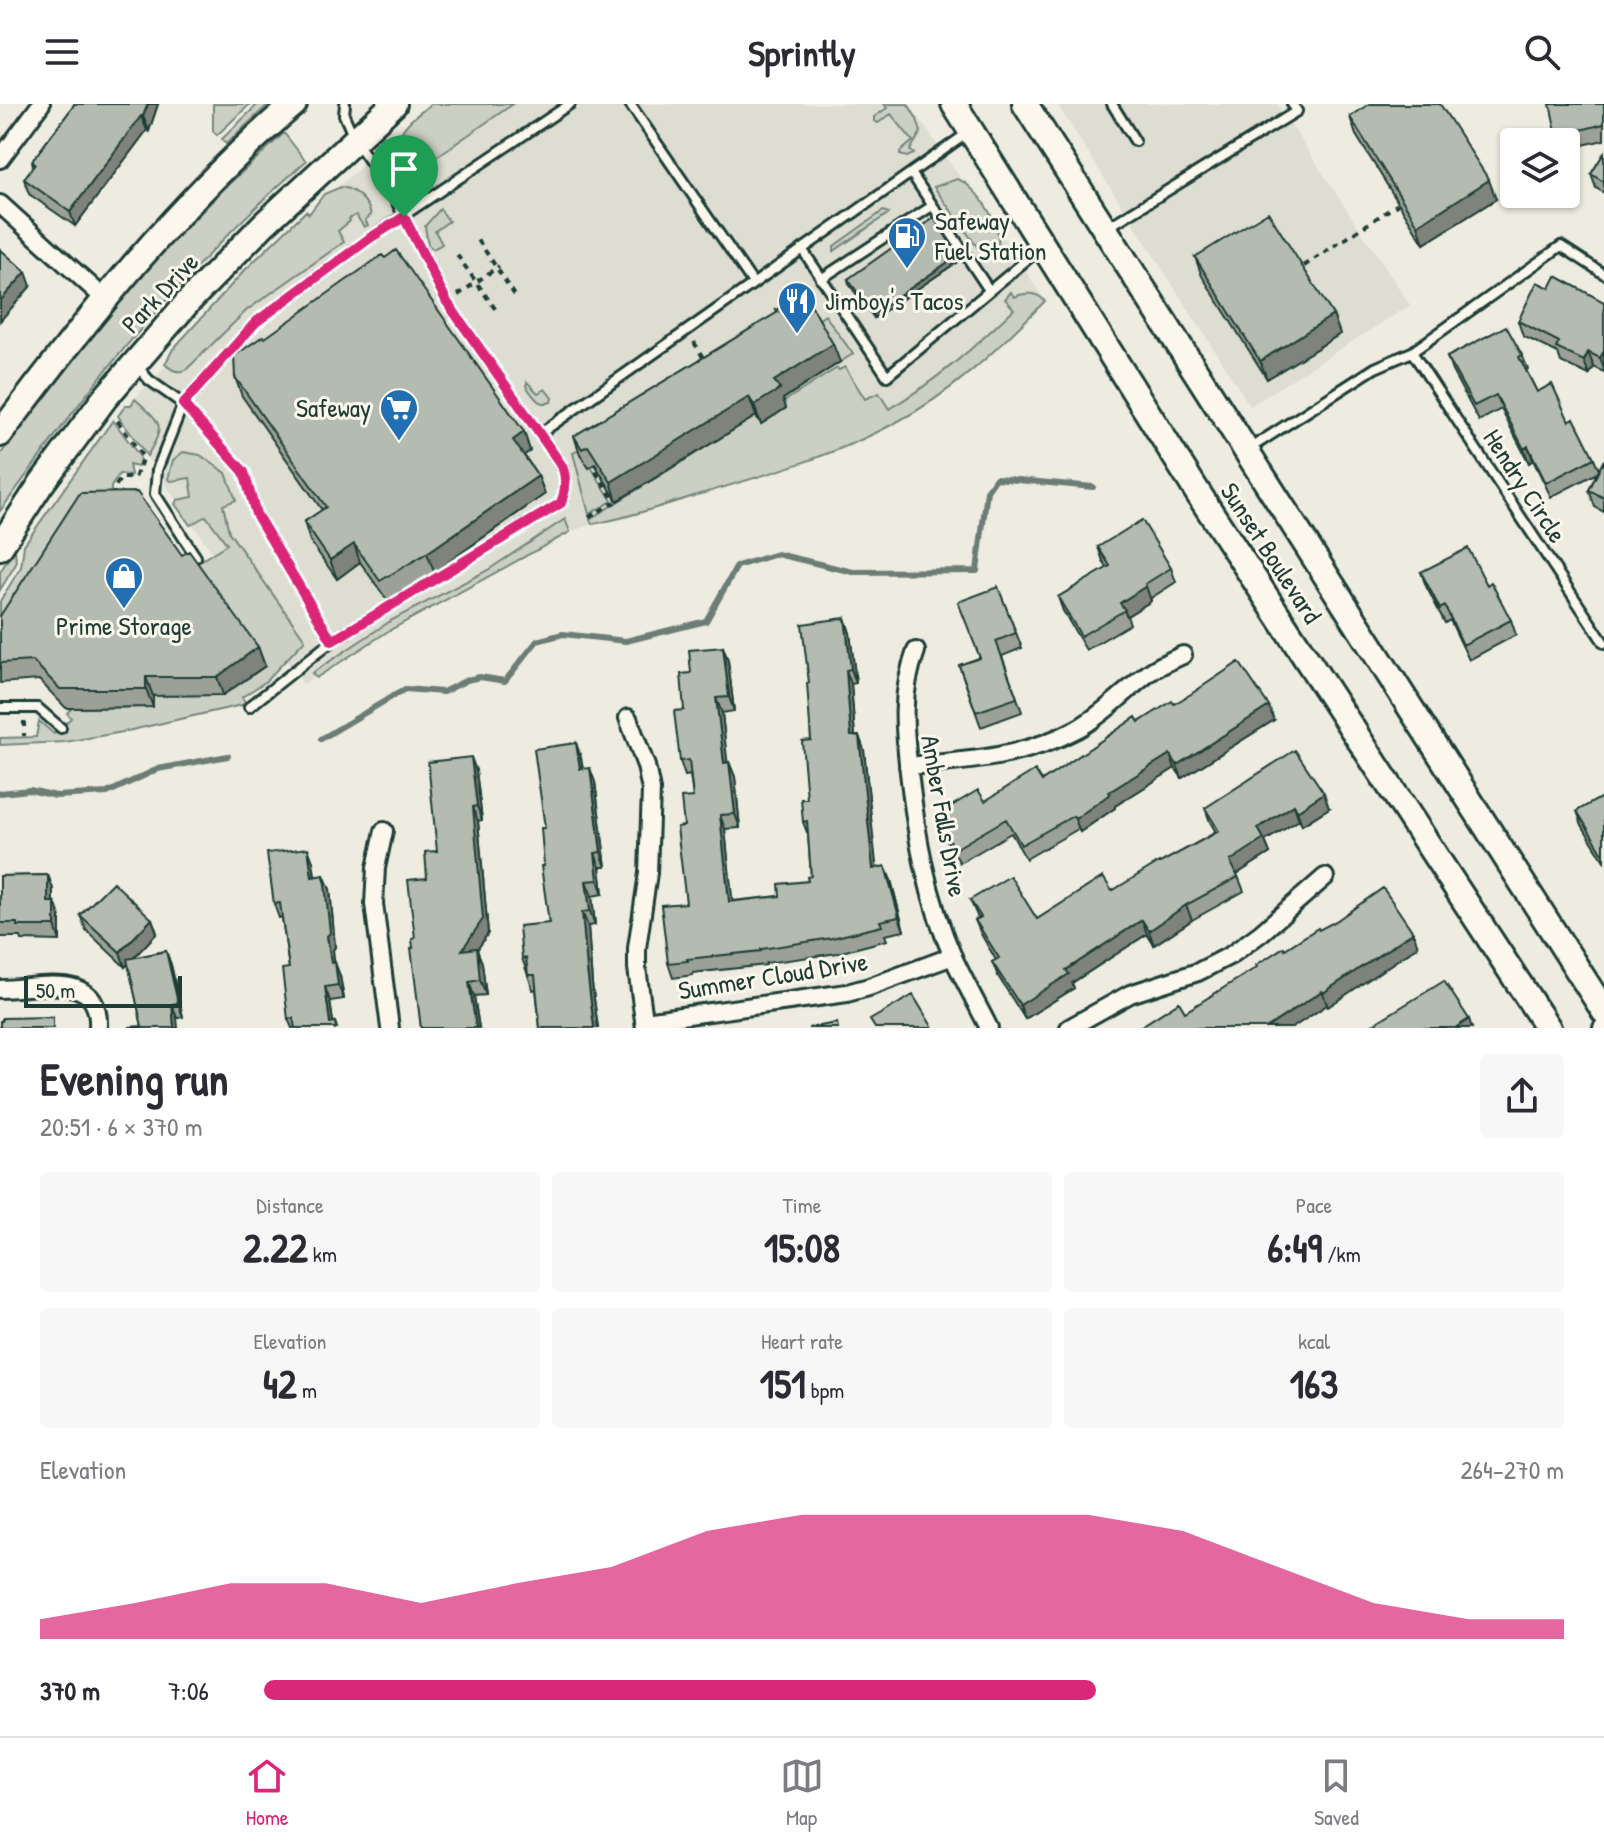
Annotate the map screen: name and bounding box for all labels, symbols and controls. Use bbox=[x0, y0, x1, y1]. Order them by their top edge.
text: Sprintly bbox=[748, 28, 856, 77]
icon: menu bbox=[40, 30, 84, 74]
icon: search bbox=[1520, 30, 1564, 74]
map controls bbox=[1500, 128, 1580, 208]
button: layers bbox=[1500, 128, 1580, 208]
pin bbox=[370, 135, 438, 217]
icon: arrive bbox=[382, 147, 426, 191]
place label: Safeway Fuel Station bbox=[934, 203, 1046, 268]
fuel station icon: Safeway Fuel Station bbox=[886, 215, 928, 270]
street label: Park Drive bbox=[113, 245, 206, 341]
restaurant icon: Jimboy's Tacos bbox=[776, 280, 818, 335]
place label: Jimboy's Tacos bbox=[825, 283, 964, 318]
supermarket icon: Safeway bbox=[378, 387, 420, 442]
place label: Safeway bbox=[296, 390, 371, 425]
street label: Hendry Circle bbox=[1476, 422, 1575, 549]
street label: Sunset Boulevard bbox=[1213, 476, 1330, 630]
shop icon: Prime Storage bbox=[103, 555, 145, 610]
place label: Prime Storage bbox=[56, 608, 192, 643]
street label: Amber Falls Drive bbox=[913, 732, 976, 899]
street label: Summer Cloud Drive bbox=[676, 943, 870, 1008]
scale bar bbox=[24, 972, 182, 1008]
text: 50 m bbox=[36, 975, 75, 1005]
text: Evening run bbox=[40, 1049, 228, 1109]
button: share bbox=[1480, 1054, 1564, 1138]
text: 20:51 · 6 × 370 m bbox=[40, 1109, 202, 1144]
text: Distance bbox=[256, 1190, 324, 1220]
text: Time bbox=[783, 1190, 821, 1220]
text: Pace bbox=[1296, 1190, 1332, 1220]
text: 2.22 bbox=[243, 1220, 308, 1274]
text: 15:08 bbox=[764, 1220, 840, 1274]
text: 6:49 bbox=[1267, 1220, 1322, 1274]
text: km bbox=[308, 1239, 337, 1269]
text: /km bbox=[1322, 1239, 1361, 1269]
text: Elevation bbox=[253, 1326, 327, 1356]
text: Heart rate bbox=[761, 1326, 843, 1356]
text: kcal bbox=[1298, 1326, 1330, 1356]
text: 42 bbox=[263, 1356, 297, 1410]
text: 151 bbox=[760, 1356, 806, 1410]
text: 163 bbox=[1290, 1356, 1338, 1410]
text: m bbox=[297, 1375, 317, 1405]
text: bpm bbox=[806, 1375, 844, 1405]
text: Elevation bbox=[40, 1452, 126, 1487]
text: 264–270 m bbox=[1460, 1452, 1564, 1487]
text: 370 m bbox=[40, 1673, 100, 1708]
text: 7:06 bbox=[168, 1673, 209, 1708]
tab: Home bbox=[245, 1754, 289, 1832]
tab: Map bbox=[780, 1754, 824, 1832]
tab: Saved bbox=[1314, 1754, 1359, 1832]

